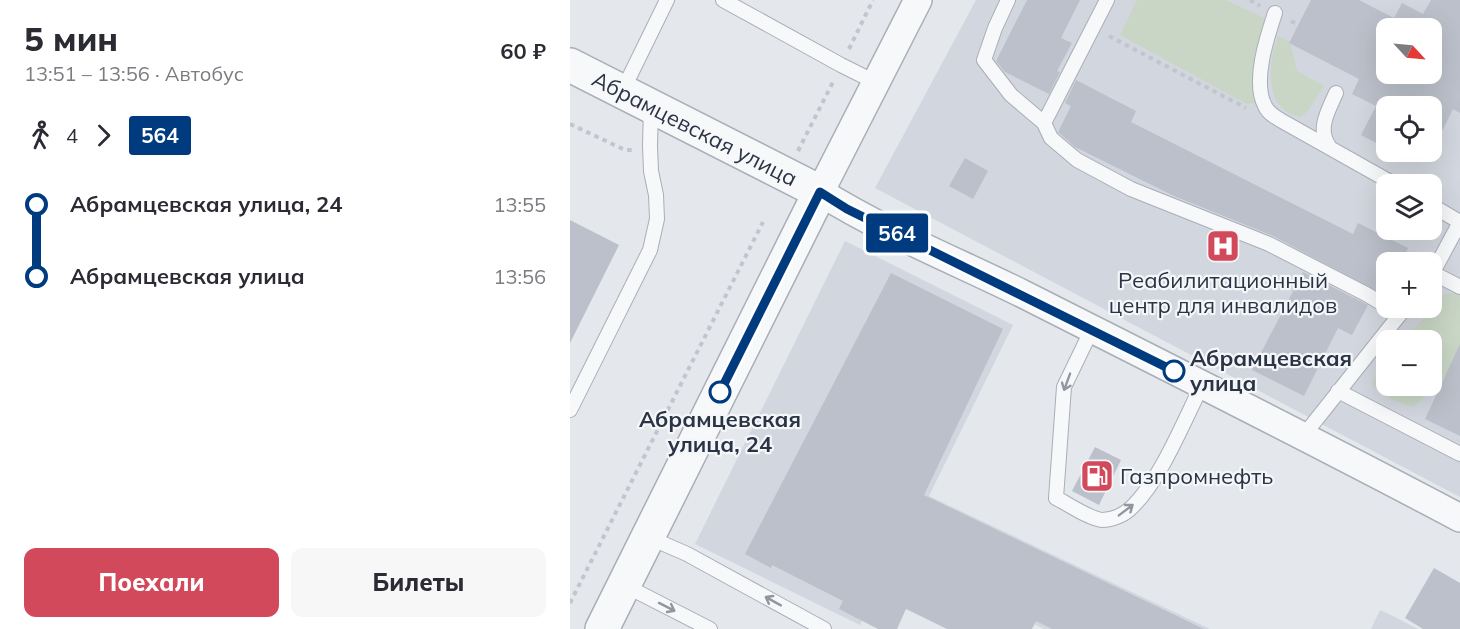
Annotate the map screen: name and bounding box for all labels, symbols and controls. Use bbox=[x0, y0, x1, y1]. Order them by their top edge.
text: 5 мин bbox=[24, 18, 118, 59]
north arrow bbox=[1376, 18, 1442, 84]
map controls bbox=[1376, 18, 1442, 396]
text: 60 ₽ bbox=[500, 37, 546, 65]
text: 13:51 – 13:56 · Автобус bbox=[24, 61, 244, 86]
street label: Абрамцевская улица bbox=[588, 65, 802, 192]
button: locate bbox=[1376, 96, 1442, 162]
icon: walk bbox=[24, 119, 57, 152]
icon: forward bbox=[87, 119, 120, 152]
text: 564 bbox=[141, 122, 179, 148]
text: 4 bbox=[66, 123, 78, 148]
button: layers bbox=[1376, 174, 1442, 240]
text: Абрамцевская улица, 24 bbox=[70, 190, 343, 218]
text: 13:55 bbox=[493, 192, 546, 217]
line badge: 564 bbox=[862, 214, 932, 252]
text: 564 bbox=[878, 220, 916, 246]
hospital icon: Реабилитационный центр для инвалидов bbox=[1205, 228, 1241, 264]
button: + bbox=[1376, 252, 1442, 318]
text: Абрамцевская улица bbox=[70, 262, 305, 290]
text: 13:56 bbox=[493, 264, 546, 289]
place label: Реабилитационный центр для инвалидов bbox=[1109, 266, 1337, 319]
button: − bbox=[1376, 330, 1442, 396]
place label: Абрамцевская улица bbox=[1190, 344, 1352, 397]
marker: Абрамцевская улица bbox=[1163, 360, 1185, 382]
one-way arrow bbox=[1061, 372, 1072, 391]
marker: Абрамцевская улица, 24 bbox=[709, 381, 731, 403]
place label: Абрамцевская улица, 24 bbox=[639, 405, 801, 458]
fuel station icon: Газпромнефть bbox=[1079, 458, 1115, 494]
place label: Газпромнефть bbox=[1120, 462, 1273, 490]
one-way arrow bbox=[1118, 504, 1134, 516]
button: Поехали bbox=[24, 548, 279, 617]
button: Билеты bbox=[291, 548, 546, 617]
one-way arrow bbox=[765, 595, 782, 607]
one-way arrow bbox=[657, 602, 675, 613]

